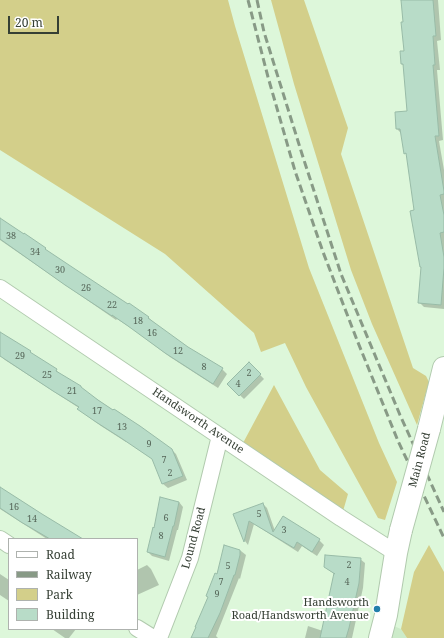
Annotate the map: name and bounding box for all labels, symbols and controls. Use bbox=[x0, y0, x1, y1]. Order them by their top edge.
scale bar bbox=[10, 8, 61, 34]
text: 20 m bbox=[15, 14, 43, 31]
house number: 38 bbox=[6, 231, 16, 241]
house number: 34 bbox=[30, 247, 40, 257]
house number: 30 bbox=[55, 265, 65, 275]
house number: 26 bbox=[81, 283, 91, 293]
house number: 22 bbox=[107, 300, 117, 310]
house number: 18 bbox=[133, 316, 143, 326]
house number: 16 bbox=[147, 328, 157, 338]
house number: 12 bbox=[173, 346, 183, 356]
house number: 29 bbox=[15, 351, 25, 361]
house number: 8 bbox=[201, 362, 207, 372]
house number: 2 bbox=[246, 368, 252, 378]
house number: 25 bbox=[42, 370, 52, 380]
house number: 4 bbox=[235, 379, 241, 389]
street label: Handsworth Avenue bbox=[150, 385, 246, 457]
house number: 21 bbox=[67, 386, 77, 396]
house number: 17 bbox=[92, 406, 102, 416]
house number: 13 bbox=[117, 422, 127, 432]
street label: Main Road bbox=[406, 431, 434, 489]
house number: 9 bbox=[146, 439, 152, 449]
house number: 7 bbox=[161, 455, 167, 465]
house number: 2 bbox=[167, 468, 173, 478]
house number: 16 bbox=[9, 502, 19, 512]
street label: Lound Road bbox=[179, 506, 209, 570]
house number: 5 bbox=[256, 509, 262, 519]
house number: 6 bbox=[163, 513, 169, 523]
house number: 14 bbox=[27, 514, 37, 524]
house number: 3 bbox=[281, 525, 287, 535]
house number: 8 bbox=[158, 531, 164, 541]
legend bbox=[8, 538, 138, 630]
text: Road bbox=[46, 546, 75, 563]
house number: 2 bbox=[346, 560, 352, 570]
house number: 5 bbox=[225, 561, 231, 571]
text: Railway bbox=[46, 566, 92, 583]
house number: 7 bbox=[218, 577, 224, 587]
house number: 4 bbox=[344, 577, 350, 587]
text: Park bbox=[46, 586, 73, 603]
house number: 9 bbox=[214, 589, 220, 599]
place label: Handsworth Road/Handsworth Avenue bbox=[232, 596, 369, 622]
marker: Handsworth Road/Handsworth Avenue bbox=[372, 604, 382, 614]
text: Building bbox=[46, 606, 94, 623]

